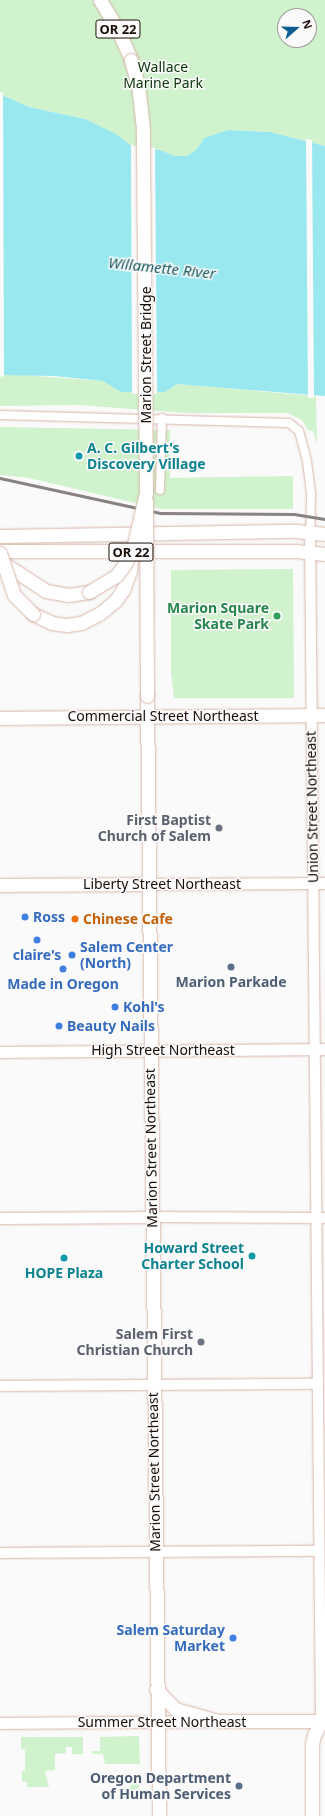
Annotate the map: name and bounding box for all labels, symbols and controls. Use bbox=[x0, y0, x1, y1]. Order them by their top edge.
north arrow bbox=[277, 8, 317, 48]
text: N bbox=[299, 17, 316, 31]
road number: OR 22 bbox=[95, 18, 141, 40]
park label: Wallace Marine Park bbox=[123, 59, 203, 92]
water label: Willamette River bbox=[107, 253, 217, 283]
street label: Marion Street Bridge bbox=[138, 286, 154, 424]
place label: A. C. Gilbert's Discovery Village bbox=[87, 440, 206, 472]
marker: A. C. Gilbert's Discovery Village bbox=[74, 451, 84, 461]
road number: OR 22 bbox=[108, 541, 154, 563]
place label: Marion Square Skate Park bbox=[167, 600, 269, 632]
marker: Marion Square Skate Park bbox=[272, 611, 282, 621]
street label: Commercial Street Northeast bbox=[67, 708, 259, 724]
street label: Union Street Northeast bbox=[302, 731, 322, 883]
place label: First Baptist Church of Salem bbox=[98, 812, 211, 844]
marker: First Baptist Church of Salem bbox=[214, 823, 224, 833]
street label: Liberty Street Northeast bbox=[83, 876, 241, 892]
place label: Ross bbox=[33, 909, 65, 925]
place label: Chinese Cafe bbox=[83, 911, 173, 927]
marker: Ross bbox=[20, 912, 30, 922]
marker: Chinese Cafe bbox=[70, 914, 80, 924]
marker: claire's bbox=[32, 935, 42, 945]
place label: Salem Center (North) bbox=[80, 939, 173, 972]
place label: claire's bbox=[13, 947, 61, 963]
marker: Salem Center (North) bbox=[67, 950, 77, 960]
marker: Marion Parkade bbox=[226, 962, 236, 972]
marker: Made in Oregon bbox=[58, 964, 68, 974]
place label: Marion Parkade bbox=[175, 974, 287, 990]
place label: Made in Oregon bbox=[7, 976, 119, 992]
place label: Kohl's bbox=[123, 999, 165, 1015]
marker: Kohl's bbox=[110, 1002, 120, 1012]
place label: Beauty Nails bbox=[67, 1018, 155, 1034]
marker: Beauty Nails bbox=[54, 1021, 64, 1031]
street label: High Street Northeast bbox=[91, 1042, 235, 1058]
street label: Marion Street Northeast bbox=[141, 1068, 161, 1228]
place label: Howard Street Charter School bbox=[141, 1240, 244, 1272]
marker: Howard Street Charter School bbox=[247, 1251, 257, 1261]
marker: HOPE Plaza bbox=[59, 1253, 69, 1263]
place label: HOPE Plaza bbox=[25, 1265, 103, 1281]
place label: Salem First Christian Church bbox=[77, 1326, 193, 1358]
marker: Salem First Christian Church bbox=[196, 1337, 206, 1347]
street label: Marion Street Northeast bbox=[144, 1392, 164, 1552]
place label: Salem Saturday Market bbox=[117, 1622, 225, 1654]
marker: Salem Saturday Market bbox=[228, 1633, 238, 1643]
street label: Summer Street Northeast bbox=[78, 1714, 246, 1730]
place label: Oregon Department of Human Services bbox=[90, 1770, 231, 1802]
marker: Oregon Department of Human Services bbox=[234, 1781, 244, 1791]

